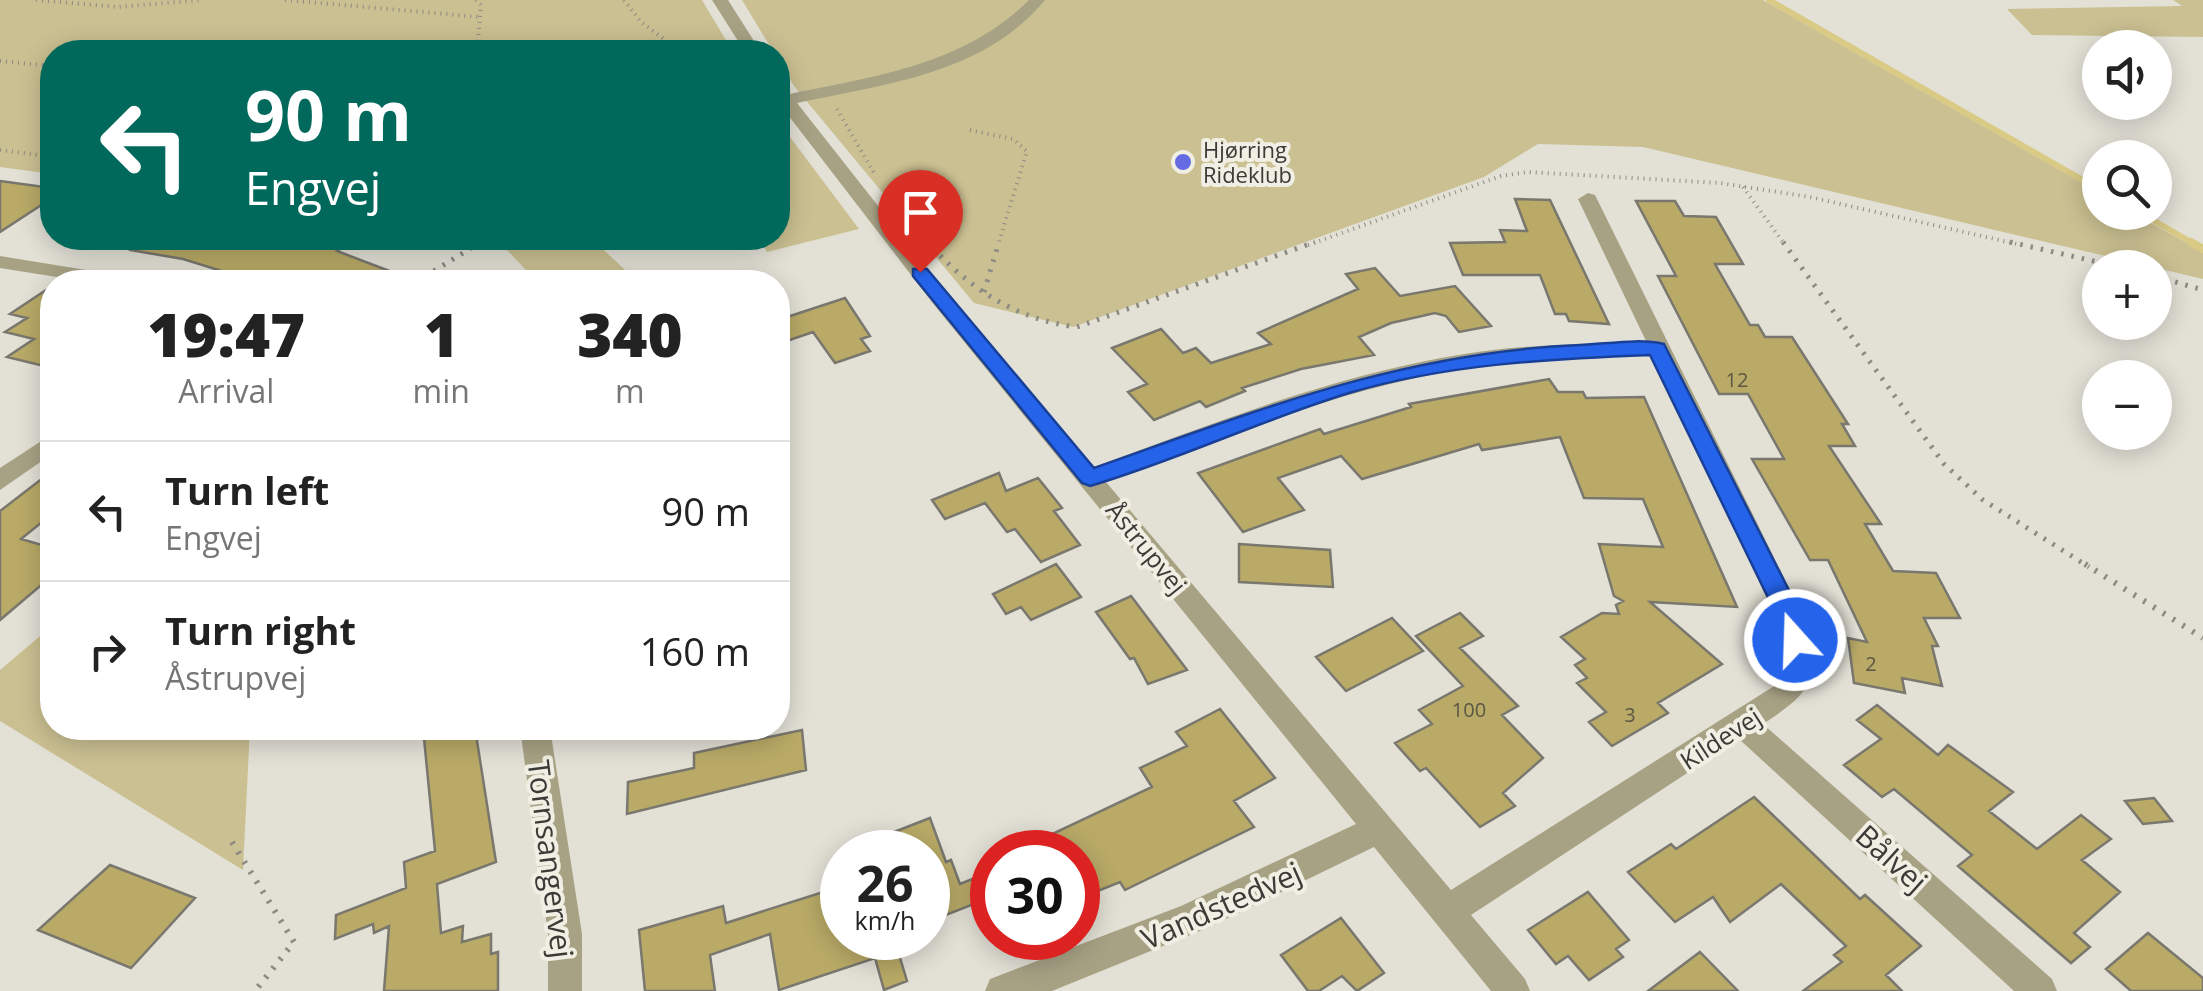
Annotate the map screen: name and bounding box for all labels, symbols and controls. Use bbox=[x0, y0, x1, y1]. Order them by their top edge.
map controls bbox=[2082, 30, 2172, 450]
button: sound bbox=[2082, 30, 2172, 120]
text: 90 m bbox=[245, 66, 412, 162]
icon: left bbox=[80, 80, 210, 210]
place label: Hjørring Rideklub bbox=[1203, 134, 1292, 189]
button: search bbox=[2082, 140, 2172, 230]
marker: Hjørring Rideklub bbox=[1172, 151, 1194, 173]
text: Engvej bbox=[245, 157, 381, 218]
pin bbox=[878, 170, 963, 273]
icon: arrive bbox=[893, 185, 948, 240]
button: + bbox=[2082, 250, 2172, 340]
text: 19:47 bbox=[147, 293, 305, 375]
text: 1 bbox=[424, 293, 459, 375]
text: 340 bbox=[577, 293, 683, 375]
button: − bbox=[2082, 360, 2172, 450]
house number: 12 bbox=[1726, 366, 1748, 393]
text: Arrival bbox=[178, 369, 274, 412]
text: min bbox=[413, 369, 470, 412]
text: m bbox=[615, 369, 645, 412]
text: Turn left bbox=[165, 464, 329, 516]
icon: left bbox=[80, 484, 135, 539]
text: 90 m bbox=[661, 485, 750, 537]
street label: Åstrupvej bbox=[1099, 493, 1195, 601]
text: Engvej bbox=[165, 516, 262, 559]
position arrow bbox=[1743, 588, 1847, 692]
text: Turn right bbox=[165, 604, 356, 656]
icon: right bbox=[80, 624, 135, 679]
text: 160 m bbox=[640, 625, 750, 677]
house number: 2 bbox=[1865, 650, 1877, 677]
text: Åstrupvej bbox=[165, 656, 306, 699]
house number: 100 bbox=[1452, 696, 1486, 723]
street label: Kildevej bbox=[1673, 699, 1767, 777]
house number: 3 bbox=[1624, 701, 1636, 728]
street label: Tornsangervej bbox=[519, 758, 583, 960]
street label: Bålvej bbox=[1847, 815, 1937, 901]
speed limit sign: 30 bbox=[970, 830, 1100, 960]
text: 26 bbox=[856, 849, 914, 917]
street label: Vandstedvej bbox=[1135, 852, 1307, 958]
text: km/h bbox=[855, 903, 915, 937]

